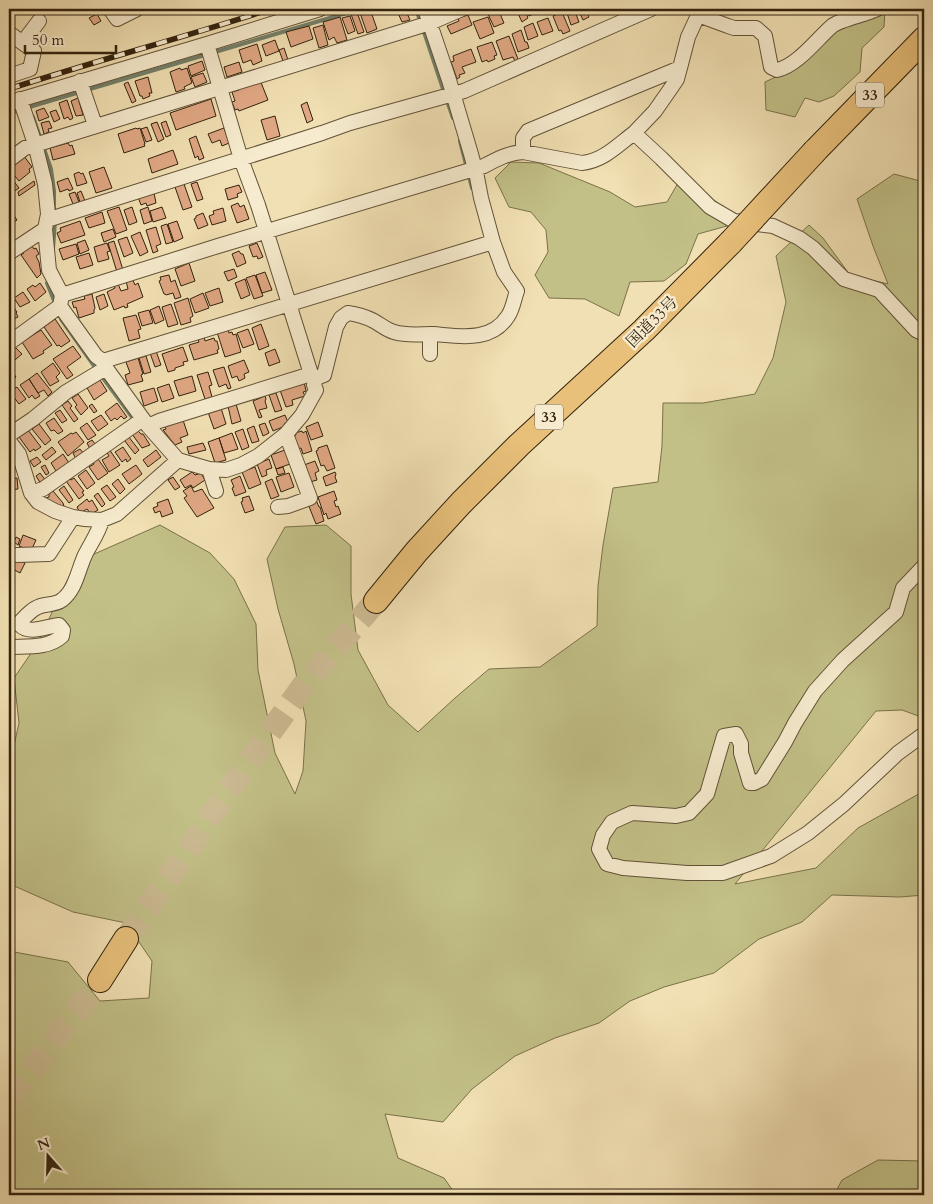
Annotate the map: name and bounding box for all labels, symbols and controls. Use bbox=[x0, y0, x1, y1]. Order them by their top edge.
scale bar bbox=[25, 22, 116, 54]
text: 50 m bbox=[32, 30, 64, 50]
road number: 33 bbox=[856, 82, 884, 108]
street label: 国道33号 bbox=[621, 291, 683, 353]
road number: 33 bbox=[535, 404, 563, 430]
north arrow bbox=[22, 1132, 72, 1182]
text: N bbox=[35, 1133, 53, 1155]

